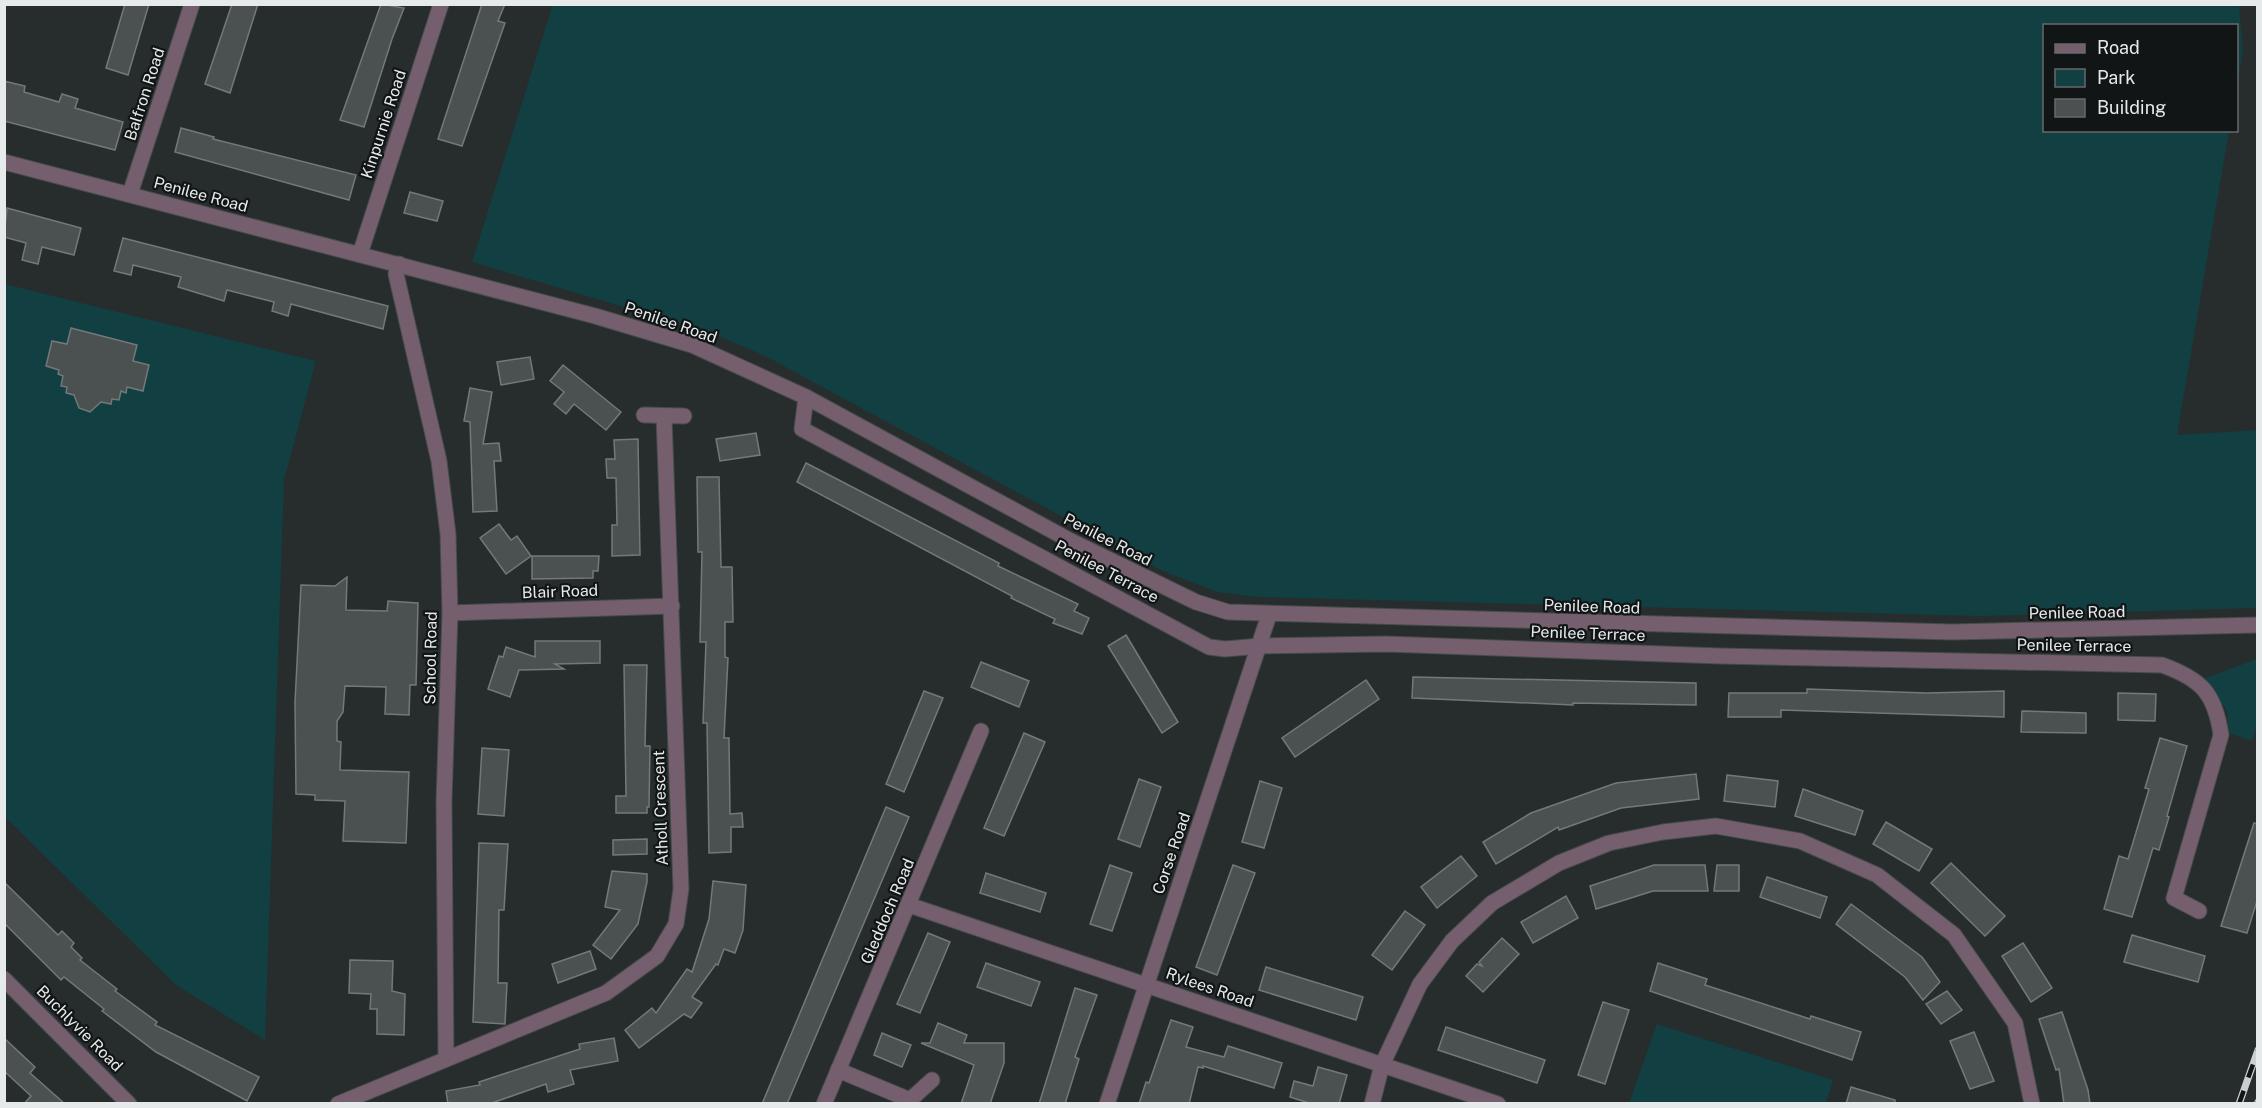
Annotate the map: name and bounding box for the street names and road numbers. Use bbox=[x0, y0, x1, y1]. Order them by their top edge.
street label: Balfron Road bbox=[121, 45, 168, 143]
street label: Kinpurnie Road bbox=[357, 67, 410, 181]
street label: Penilee Road bbox=[152, 173, 250, 216]
street label: Penilee Road bbox=[622, 298, 720, 347]
street label: Penilee Road bbox=[1060, 509, 1155, 570]
street label: Penilee Terrace bbox=[1052, 536, 1162, 607]
street label: Blair Road bbox=[521, 581, 599, 602]
street label: Penilee Road bbox=[1543, 595, 1641, 618]
street label: Penilee Road bbox=[2029, 602, 2125, 623]
street label: School Road bbox=[420, 611, 441, 705]
street label: Penilee Terrace bbox=[1530, 622, 1646, 645]
street label: Penilee Terrace bbox=[2016, 635, 2132, 656]
street label: Atholl Crescent bbox=[649, 750, 672, 866]
street label: Corse Road bbox=[1149, 810, 1194, 896]
street label: Gleddoch Road bbox=[857, 855, 918, 967]
street label: Rylees Road bbox=[1163, 964, 1256, 1011]
street label: Buchlyvie Road bbox=[33, 981, 127, 1075]

